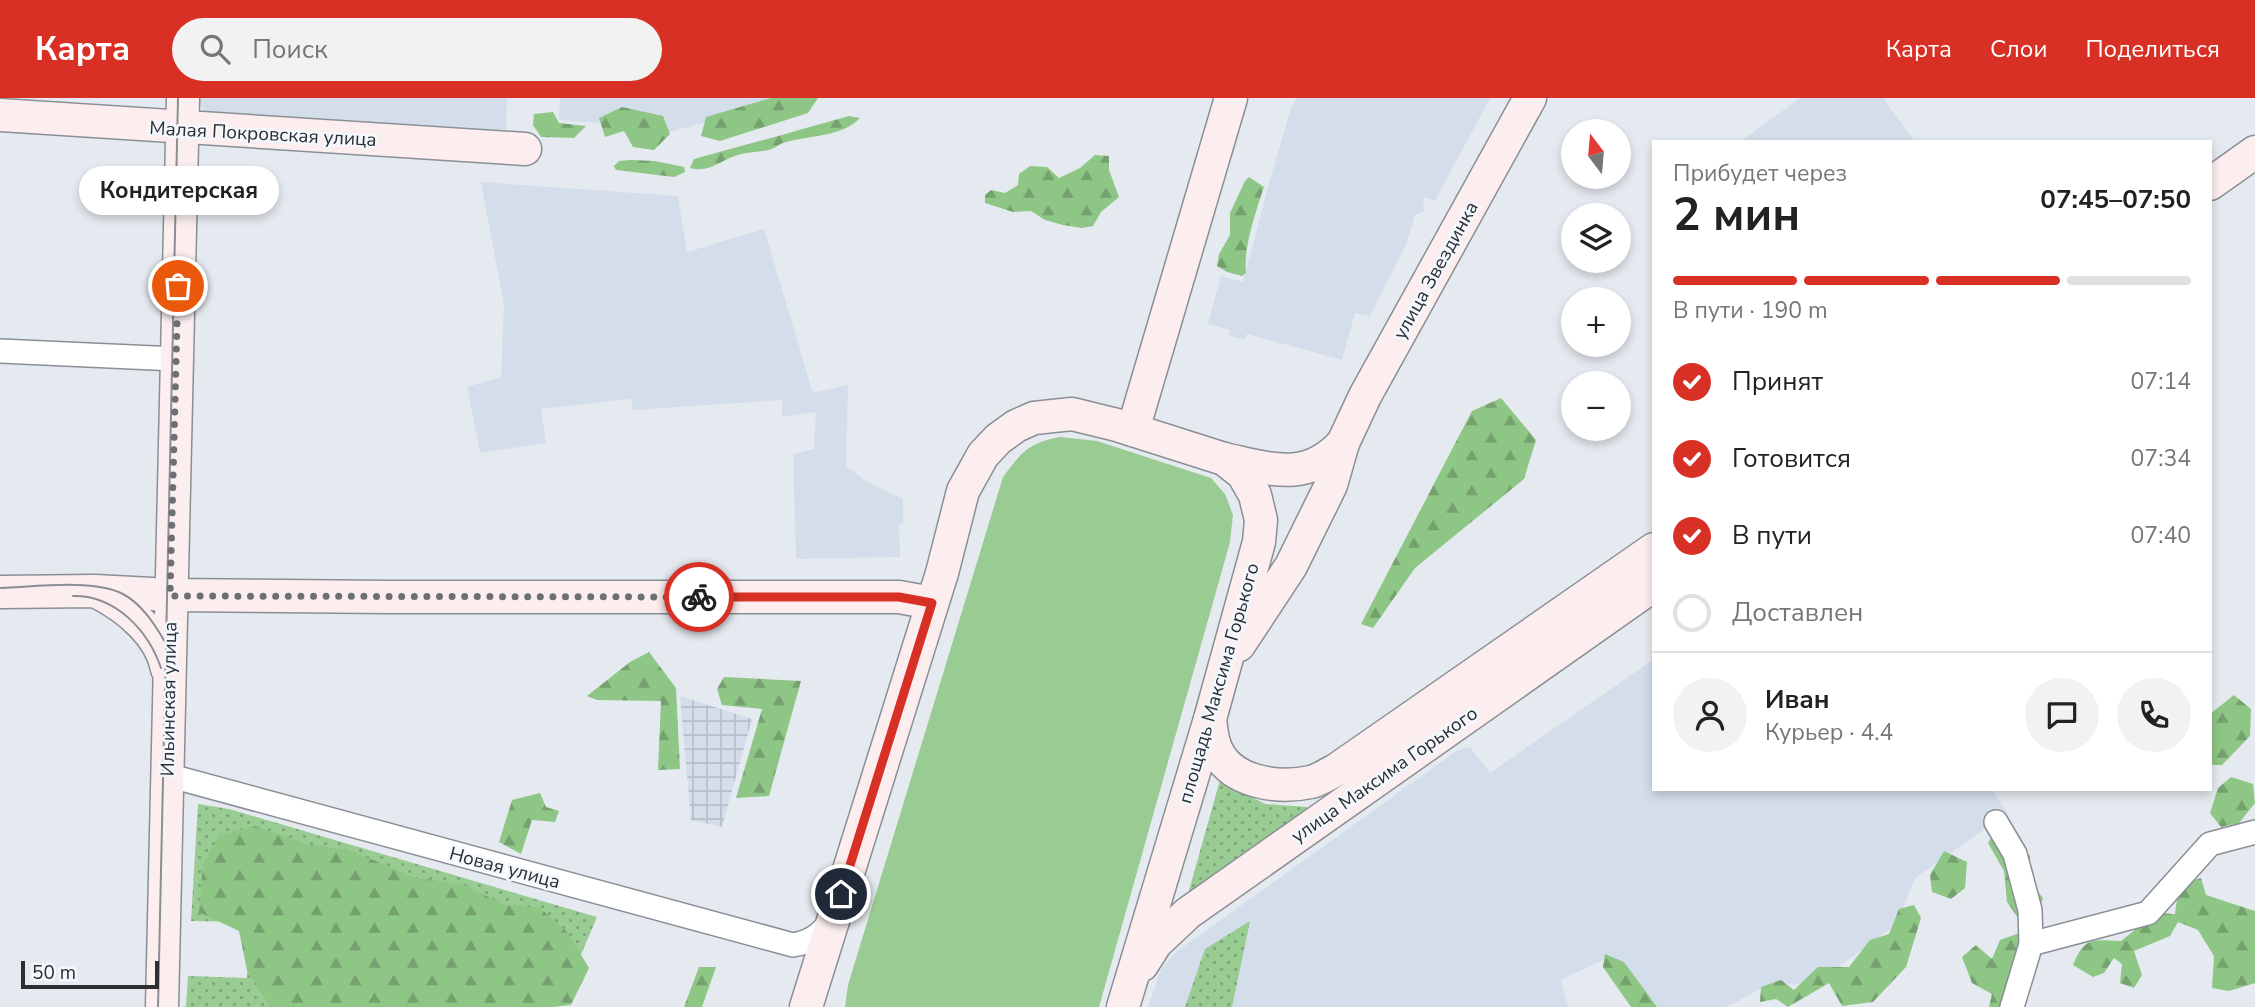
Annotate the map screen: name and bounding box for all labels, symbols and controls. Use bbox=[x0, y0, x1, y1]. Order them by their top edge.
search box bbox=[172, 18, 662, 81]
text: Карта bbox=[35, 27, 130, 72]
icon: search bbox=[196, 30, 234, 68]
text: Поиск bbox=[252, 32, 328, 67]
text: Карта bbox=[1886, 33, 1952, 65]
text: Слои bbox=[1990, 33, 2047, 65]
text: Поделиться bbox=[2085, 33, 2220, 65]
street label: Малая Покровская улица bbox=[149, 115, 377, 153]
north arrow bbox=[1561, 119, 1631, 189]
map controls bbox=[1561, 119, 1631, 441]
text: Прибудет через bbox=[1673, 158, 1847, 189]
callout: Кондитерская bbox=[78, 167, 278, 216]
text: Кондитерская bbox=[100, 175, 258, 206]
text: 07:45–07:50 bbox=[2040, 182, 2191, 217]
text: 2 мин bbox=[1673, 183, 1800, 246]
street label: улица Звездинка bbox=[1387, 197, 1485, 344]
button: layers bbox=[1561, 203, 1631, 273]
pin bbox=[148, 256, 208, 316]
icon: bag bbox=[159, 267, 197, 305]
button: + bbox=[1561, 287, 1631, 357]
text: В пути · 190 m bbox=[1673, 295, 1828, 326]
icon: check bbox=[1673, 363, 1711, 401]
text: Принят bbox=[1732, 364, 1823, 399]
text: 07:14 bbox=[2131, 366, 2191, 397]
button: − bbox=[1561, 371, 1631, 441]
icon: check bbox=[1673, 440, 1711, 478]
text: Готовится bbox=[1732, 441, 1851, 476]
text: 07:34 bbox=[2131, 443, 2191, 474]
icon: check bbox=[1673, 517, 1711, 555]
text: В пути bbox=[1732, 518, 1812, 553]
text: 07:40 bbox=[2131, 520, 2191, 551]
street label: площадь Максима Горького bbox=[1172, 560, 1266, 807]
courier bbox=[664, 562, 734, 632]
icon: bike bbox=[680, 578, 718, 616]
text: Доставлен bbox=[1732, 595, 1863, 630]
street label: Ильинская улица bbox=[155, 621, 183, 777]
button: person bbox=[1673, 678, 1747, 752]
button: chat bbox=[2025, 678, 2099, 752]
button: phone bbox=[2117, 678, 2191, 752]
text: Иван bbox=[1765, 682, 1830, 717]
street label: улица Максима Горького bbox=[1286, 700, 1483, 849]
text: Курьер · 4.4 bbox=[1765, 717, 1893, 748]
street label: Новая улица bbox=[446, 841, 563, 895]
pin bbox=[811, 864, 871, 924]
icon: home bbox=[822, 875, 860, 913]
scale bar bbox=[21, 958, 159, 990]
text: 50 m bbox=[32, 960, 76, 986]

